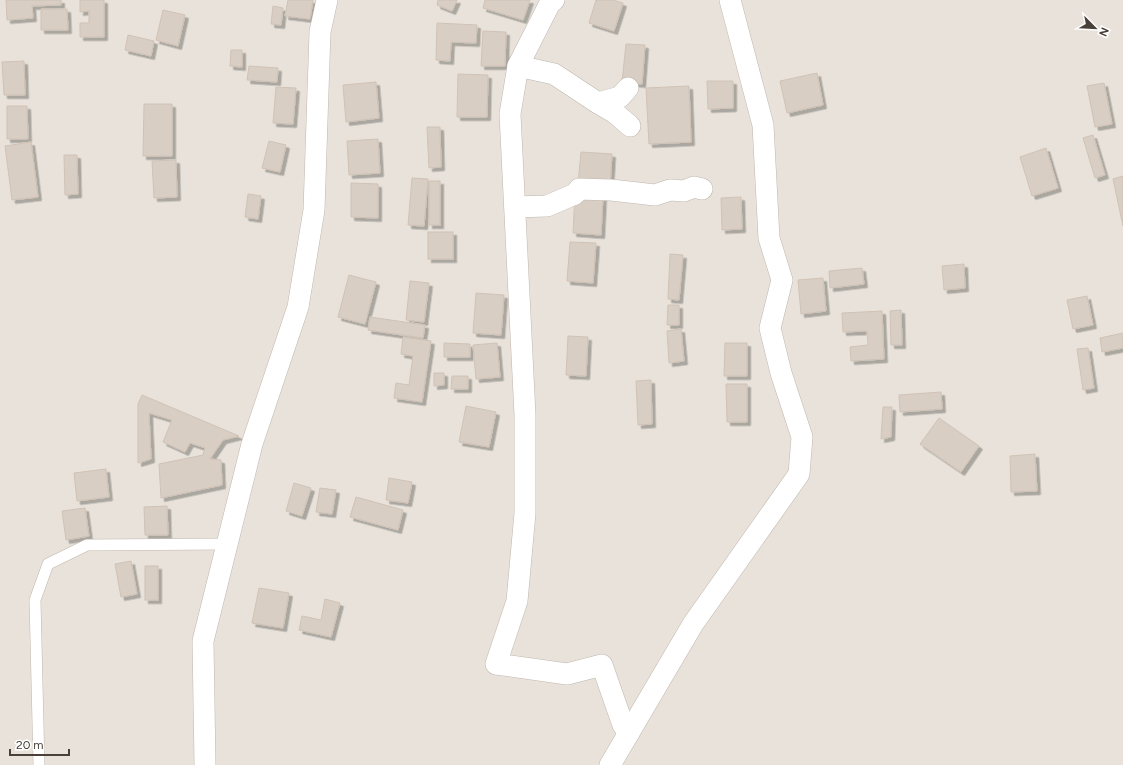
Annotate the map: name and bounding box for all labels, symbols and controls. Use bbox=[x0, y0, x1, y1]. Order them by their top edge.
north arrow bbox=[1075, 8, 1115, 48]
text: N bbox=[1096, 25, 1111, 38]
scale bar bbox=[10, 731, 69, 757]
text: 20 m bbox=[16, 738, 44, 752]

